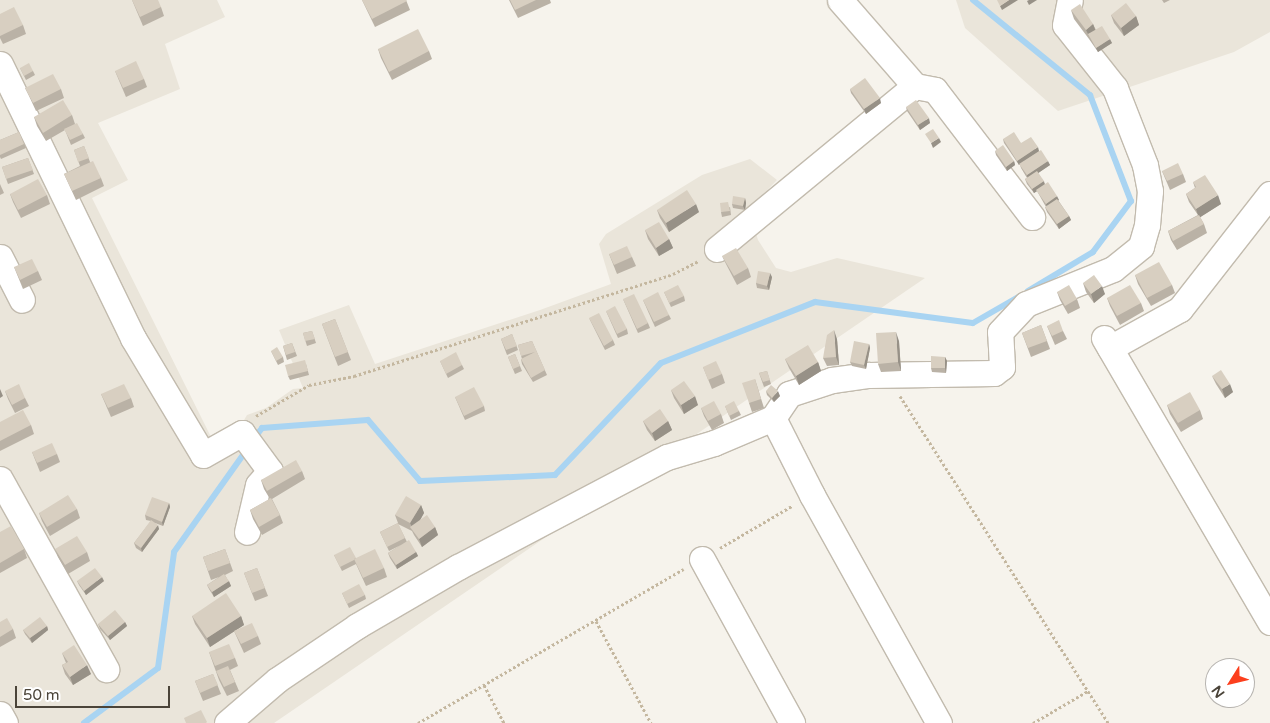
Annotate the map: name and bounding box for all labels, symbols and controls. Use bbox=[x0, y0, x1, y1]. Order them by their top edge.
north arrow bbox=[1205, 658, 1255, 708]
scale bar bbox=[18, 676, 172, 708]
text: N bbox=[1208, 682, 1228, 701]
text: 50 m bbox=[23, 686, 60, 704]

